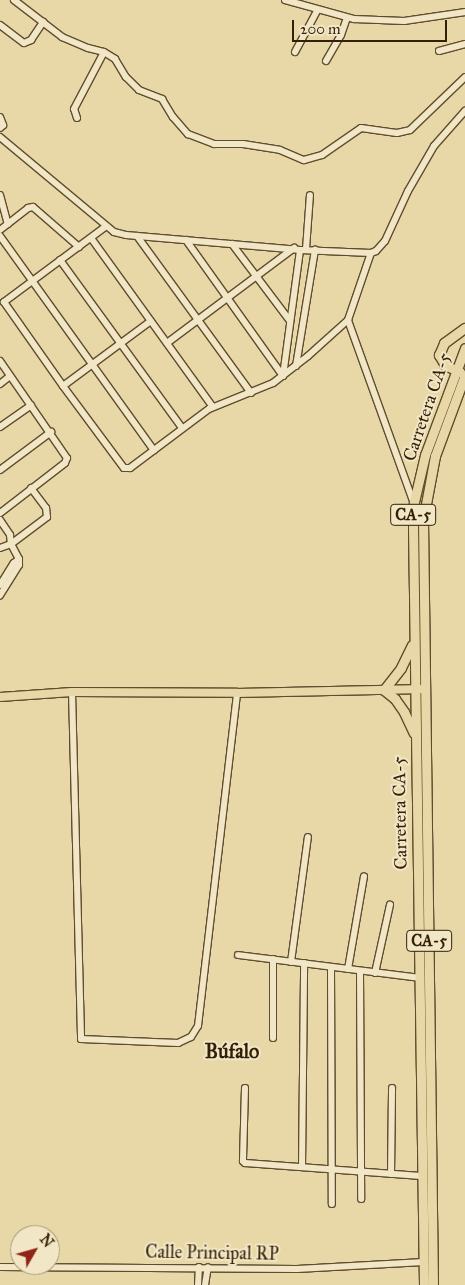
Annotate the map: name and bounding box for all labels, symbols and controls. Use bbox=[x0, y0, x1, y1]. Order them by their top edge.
scale bar bbox=[295, 10, 450, 42]
text: 200 m bbox=[300, 20, 341, 38]
street label: Carretera CA-5 bbox=[398, 350, 456, 464]
road number: CA-5 bbox=[389, 502, 437, 528]
street label: Carretera CA-5 bbox=[388, 756, 412, 870]
road number: CA-5 bbox=[405, 928, 453, 954]
district label: Búfalo bbox=[205, 1039, 259, 1063]
north arrow bbox=[10, 1225, 60, 1275]
text: N bbox=[36, 1231, 57, 1251]
street label: Calle Principal RP bbox=[145, 1241, 279, 1265]

